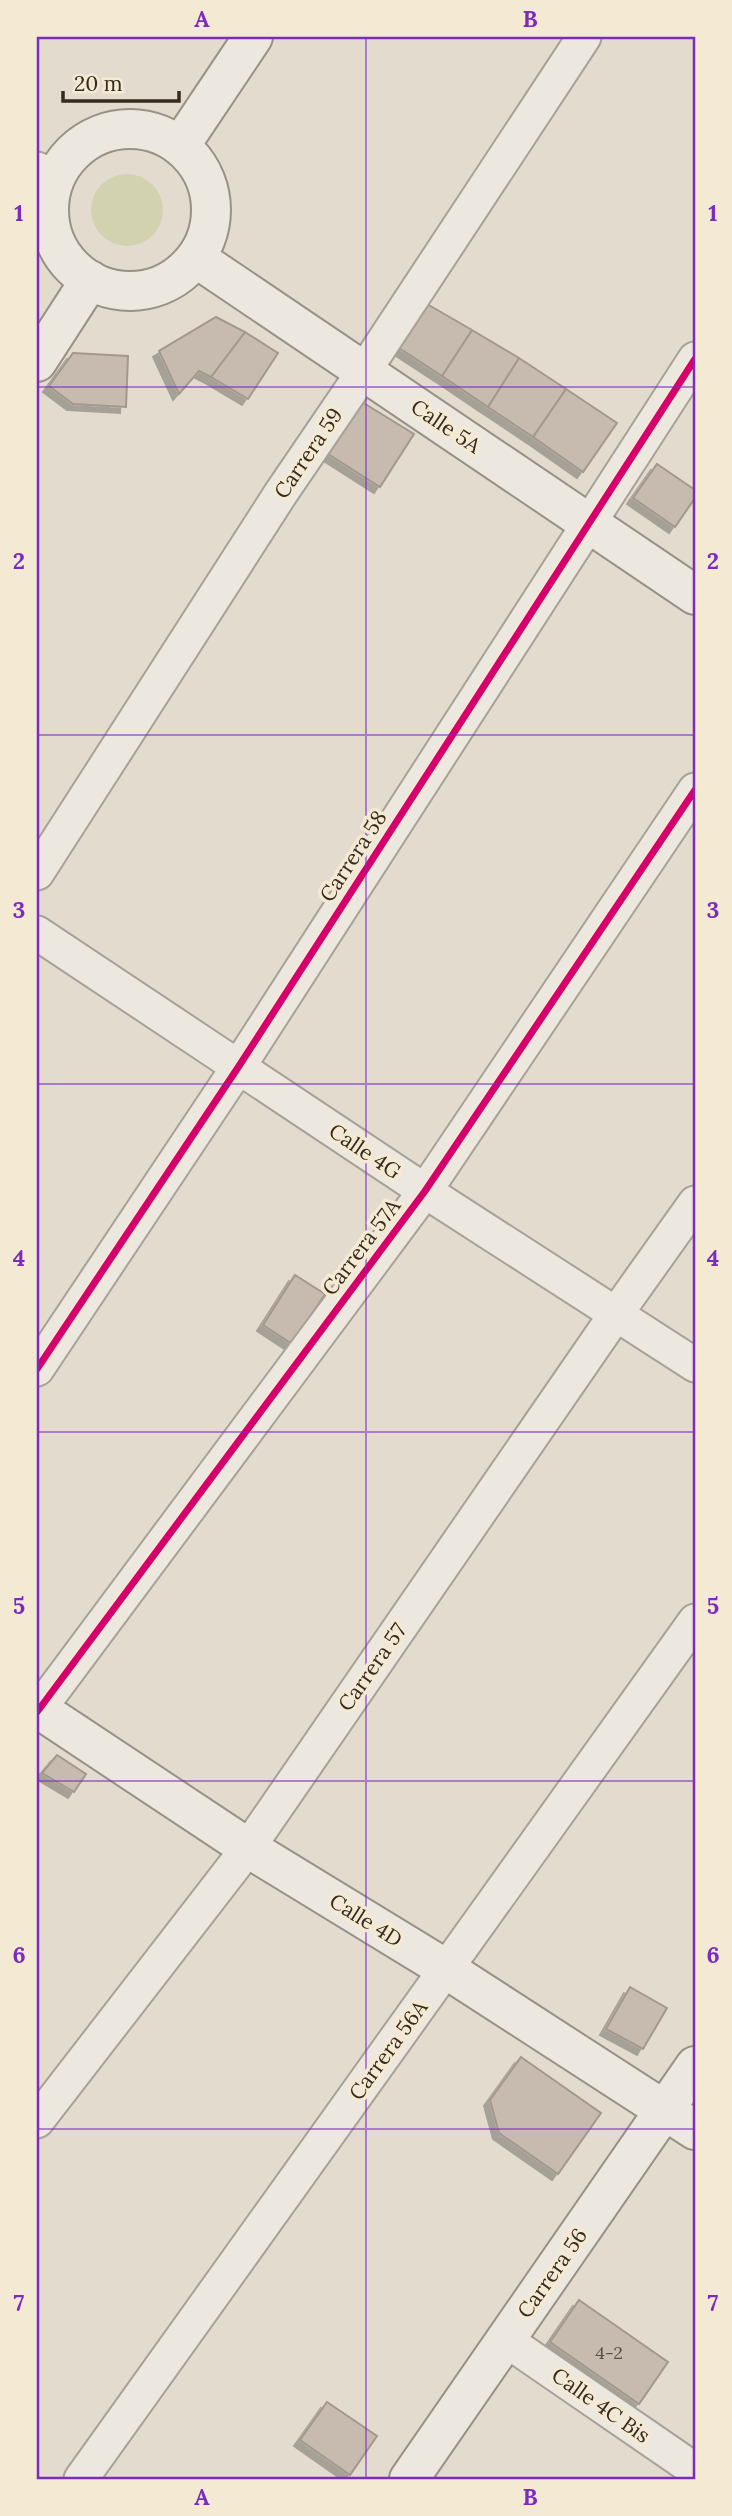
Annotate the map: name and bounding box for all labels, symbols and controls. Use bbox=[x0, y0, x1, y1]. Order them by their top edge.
text: A bbox=[194, 4, 210, 33]
text: B bbox=[522, 4, 538, 33]
scale bar bbox=[63, 60, 178, 104]
text: 20 m bbox=[74, 70, 123, 97]
text: 1 bbox=[14, 198, 24, 227]
text: 1 bbox=[708, 198, 718, 227]
street label: Calle 5A bbox=[406, 393, 487, 460]
street label: Carrera 59 bbox=[268, 402, 348, 504]
text: 2 bbox=[13, 546, 25, 575]
text: 2 bbox=[707, 546, 719, 575]
street label: Carrera 58 bbox=[313, 805, 393, 907]
text: 3 bbox=[13, 895, 25, 924]
text: 3 bbox=[707, 895, 719, 924]
street label: Calle 4G bbox=[324, 1117, 406, 1185]
street label: Carrera 57A bbox=[316, 1193, 407, 1301]
text: 4 bbox=[13, 1243, 25, 1272]
text: 4 bbox=[707, 1243, 719, 1272]
text: 5 bbox=[13, 1591, 25, 1620]
text: 5 bbox=[707, 1591, 719, 1620]
street label: Carrera 57 bbox=[332, 1617, 412, 1716]
street label: Calle 4D bbox=[325, 1887, 407, 1953]
text: 6 bbox=[12, 1940, 26, 1969]
text: 6 bbox=[706, 1940, 720, 1969]
street label: Carrera 56A bbox=[343, 1994, 434, 2105]
street label: Carrera 56 bbox=[511, 2223, 593, 2323]
text: 7 bbox=[14, 2288, 25, 2317]
text: 7 bbox=[708, 2288, 719, 2317]
house number: 4-2 bbox=[595, 2341, 623, 2364]
street label: Calle 4C Bis bbox=[547, 2361, 655, 2449]
text: A bbox=[194, 2482, 210, 2511]
text: B bbox=[522, 2482, 538, 2511]

